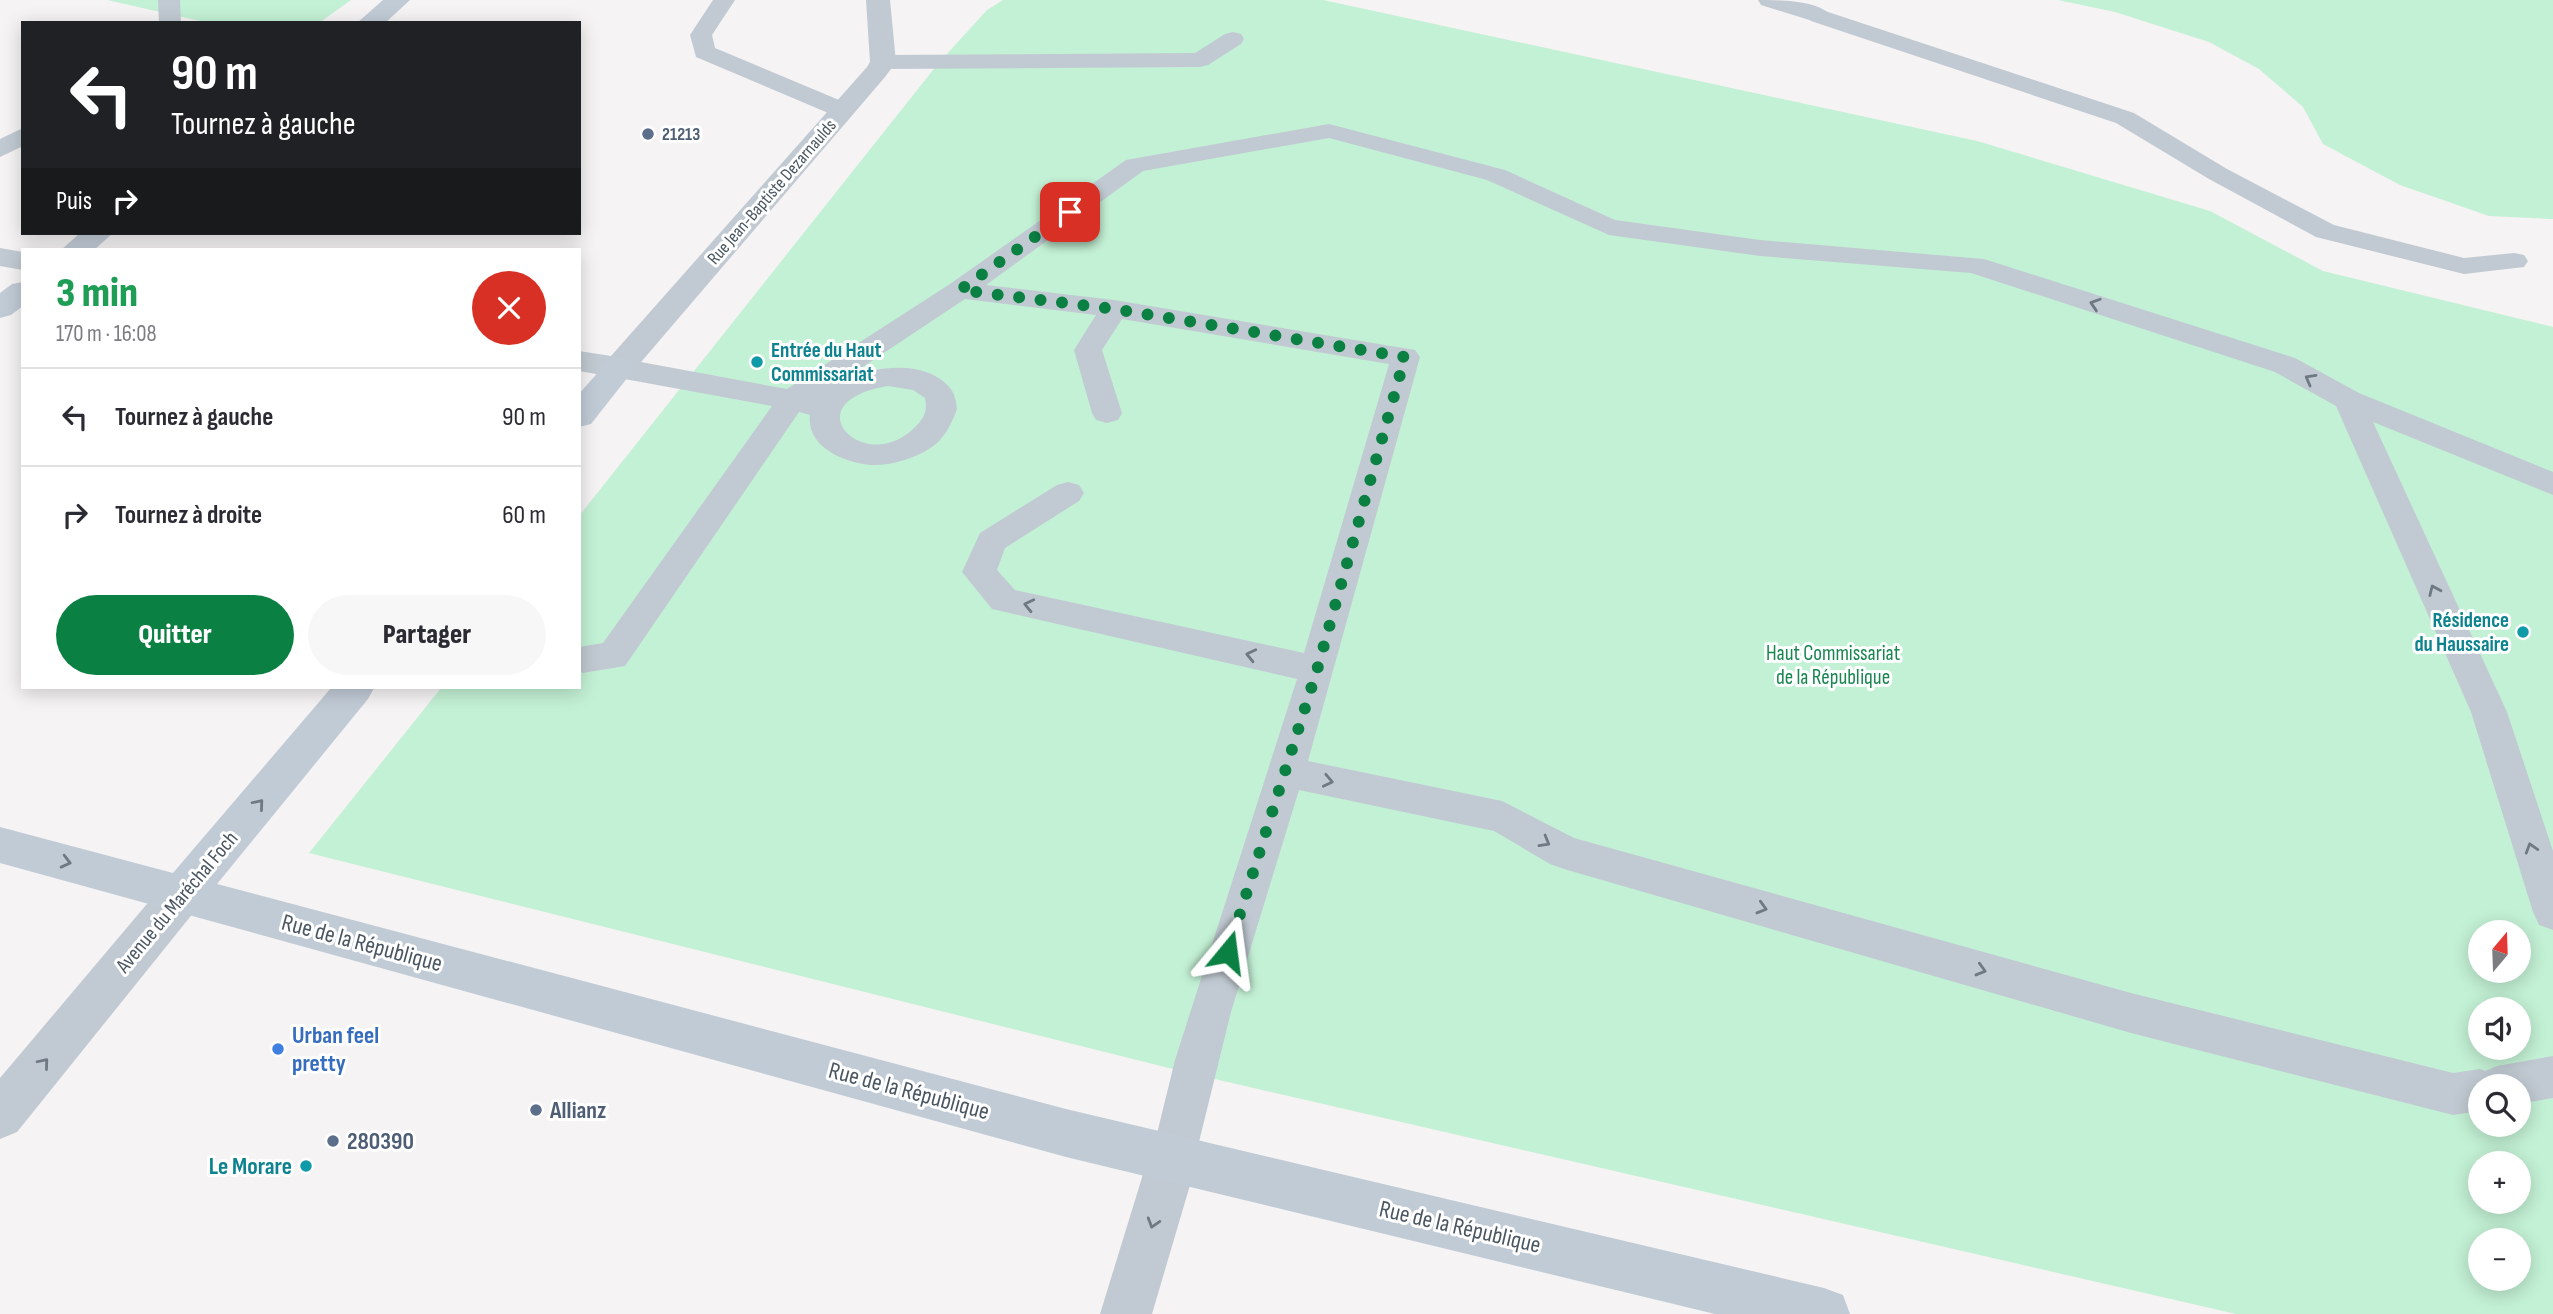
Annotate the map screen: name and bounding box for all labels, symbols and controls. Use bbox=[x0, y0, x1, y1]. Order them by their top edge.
text: 90 m bbox=[171, 45, 258, 104]
icon: left bbox=[56, 49, 147, 140]
text: Tournez à gauche bbox=[171, 105, 356, 144]
street label: Rue Jean-Baptiste Dezarnaulds bbox=[703, 115, 841, 269]
place label: 21213 bbox=[662, 124, 700, 145]
marker: 21213 bbox=[640, 126, 656, 142]
icon: right bbox=[106, 182, 144, 220]
pin bbox=[1040, 182, 1100, 242]
text: Puis bbox=[56, 186, 92, 217]
icon: arrive bbox=[1051, 193, 1089, 231]
text: 3 min bbox=[56, 268, 138, 319]
button: close bbox=[472, 271, 546, 345]
one-way arrow bbox=[2090, 298, 2102, 312]
text: 170 m · 16:08 bbox=[56, 320, 157, 348]
place label: Entrée du Haut Commissariat bbox=[771, 338, 882, 387]
marker: Entrée du Haut Commissariat bbox=[749, 354, 765, 370]
one-way arrow bbox=[2304, 374, 2317, 387]
icon: left bbox=[56, 398, 94, 436]
text: Tournez à gauche bbox=[115, 402, 273, 433]
text: 90 m bbox=[502, 402, 546, 433]
icon: right bbox=[56, 496, 94, 534]
text: Tournez à droite bbox=[115, 500, 262, 531]
text: 60 m bbox=[502, 500, 546, 531]
one-way arrow bbox=[2428, 585, 2442, 597]
button: Quitter bbox=[56, 595, 294, 675]
button: Partager bbox=[308, 595, 546, 675]
one-way arrow bbox=[1023, 599, 1035, 613]
place label: Résidence du Haussaire bbox=[2414, 608, 2509, 657]
marker: Résidence du Haussaire bbox=[2515, 624, 2531, 640]
park label: Haut Commissariat de la République bbox=[1766, 641, 1900, 690]
one-way arrow bbox=[1245, 649, 1257, 663]
one-way arrow bbox=[1322, 772, 1334, 787]
one-way arrow bbox=[250, 799, 263, 811]
street label: Avenue du Maréchal Foch bbox=[110, 826, 243, 979]
one-way arrow bbox=[1537, 833, 1550, 846]
one-way arrow bbox=[2524, 842, 2539, 854]
one-way arrow bbox=[60, 854, 72, 868]
one-way arrow bbox=[1756, 900, 1768, 915]
street label: Rue de la République bbox=[279, 908, 445, 978]
position arrow bbox=[1191, 915, 1265, 989]
north arrow bbox=[2468, 920, 2530, 984]
map controls bbox=[2468, 920, 2531, 1291]
one-way arrow bbox=[1974, 962, 1986, 977]
button: sound bbox=[2468, 997, 2531, 1060]
place label: Urban feel pretty bbox=[292, 1021, 379, 1078]
marker: Urban feel pretty bbox=[270, 1041, 286, 1057]
street label: Rue de la République bbox=[826, 1056, 992, 1126]
one-way arrow bbox=[35, 1058, 48, 1070]
button: search bbox=[2468, 1074, 2531, 1137]
place label: Allianz bbox=[549, 1096, 606, 1125]
marker: Allianz bbox=[528, 1102, 544, 1118]
place label: 280390 bbox=[347, 1127, 414, 1156]
marker: 280390 bbox=[325, 1133, 341, 1149]
button: + bbox=[2468, 1151, 2531, 1214]
place label: Le Morare bbox=[209, 1152, 292, 1181]
marker: Le Morare bbox=[298, 1158, 314, 1174]
street label: Rue de la République bbox=[1376, 1194, 1544, 1260]
one-way arrow bbox=[1147, 1217, 1162, 1229]
button: − bbox=[2468, 1228, 2531, 1291]

